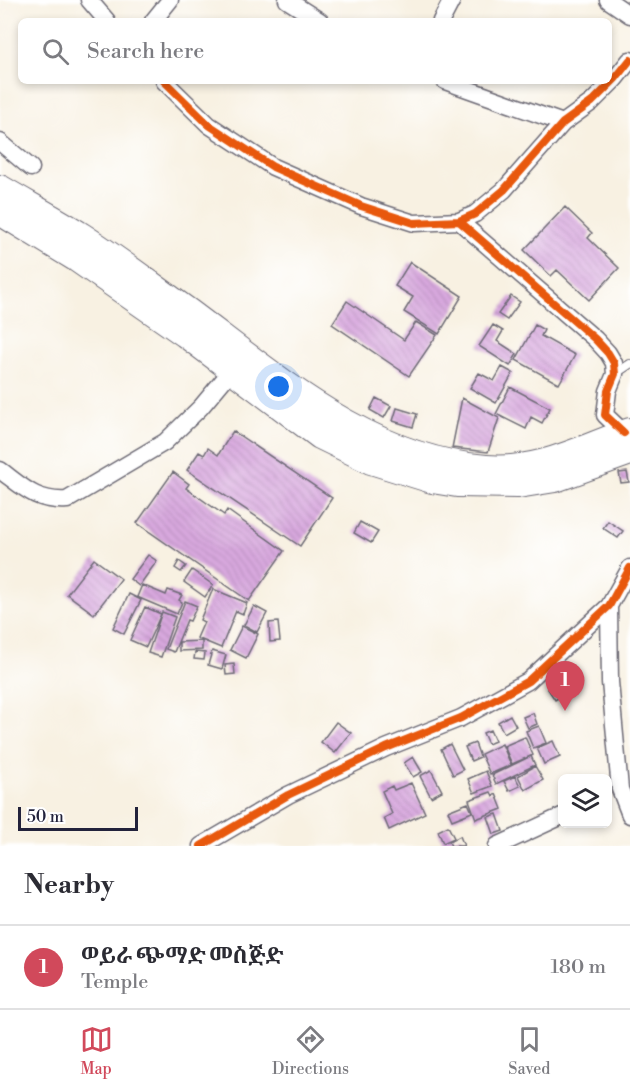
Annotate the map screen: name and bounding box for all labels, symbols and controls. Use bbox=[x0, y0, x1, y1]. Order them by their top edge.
search box bbox=[18, 18, 612, 84]
icon: search bbox=[39, 35, 72, 68]
text: Search here bbox=[87, 38, 204, 65]
your location bbox=[264, 372, 293, 401]
pin: 1 bbox=[546, 662, 584, 711]
map controls bbox=[558, 774, 612, 828]
button: layers bbox=[558, 774, 612, 828]
scale bar bbox=[18, 804, 138, 832]
text: 50 m bbox=[27, 807, 64, 827]
text: Nearby bbox=[24, 869, 114, 901]
text: ወይራ ጭማድ መስጅድ bbox=[81, 943, 283, 970]
text: 1 bbox=[39, 955, 48, 980]
text: 180 m bbox=[551, 955, 606, 980]
text: Temple bbox=[81, 970, 148, 995]
tab: Map bbox=[80, 1023, 113, 1079]
tab: Directions bbox=[272, 1023, 349, 1079]
tab: Saved bbox=[508, 1023, 550, 1079]

